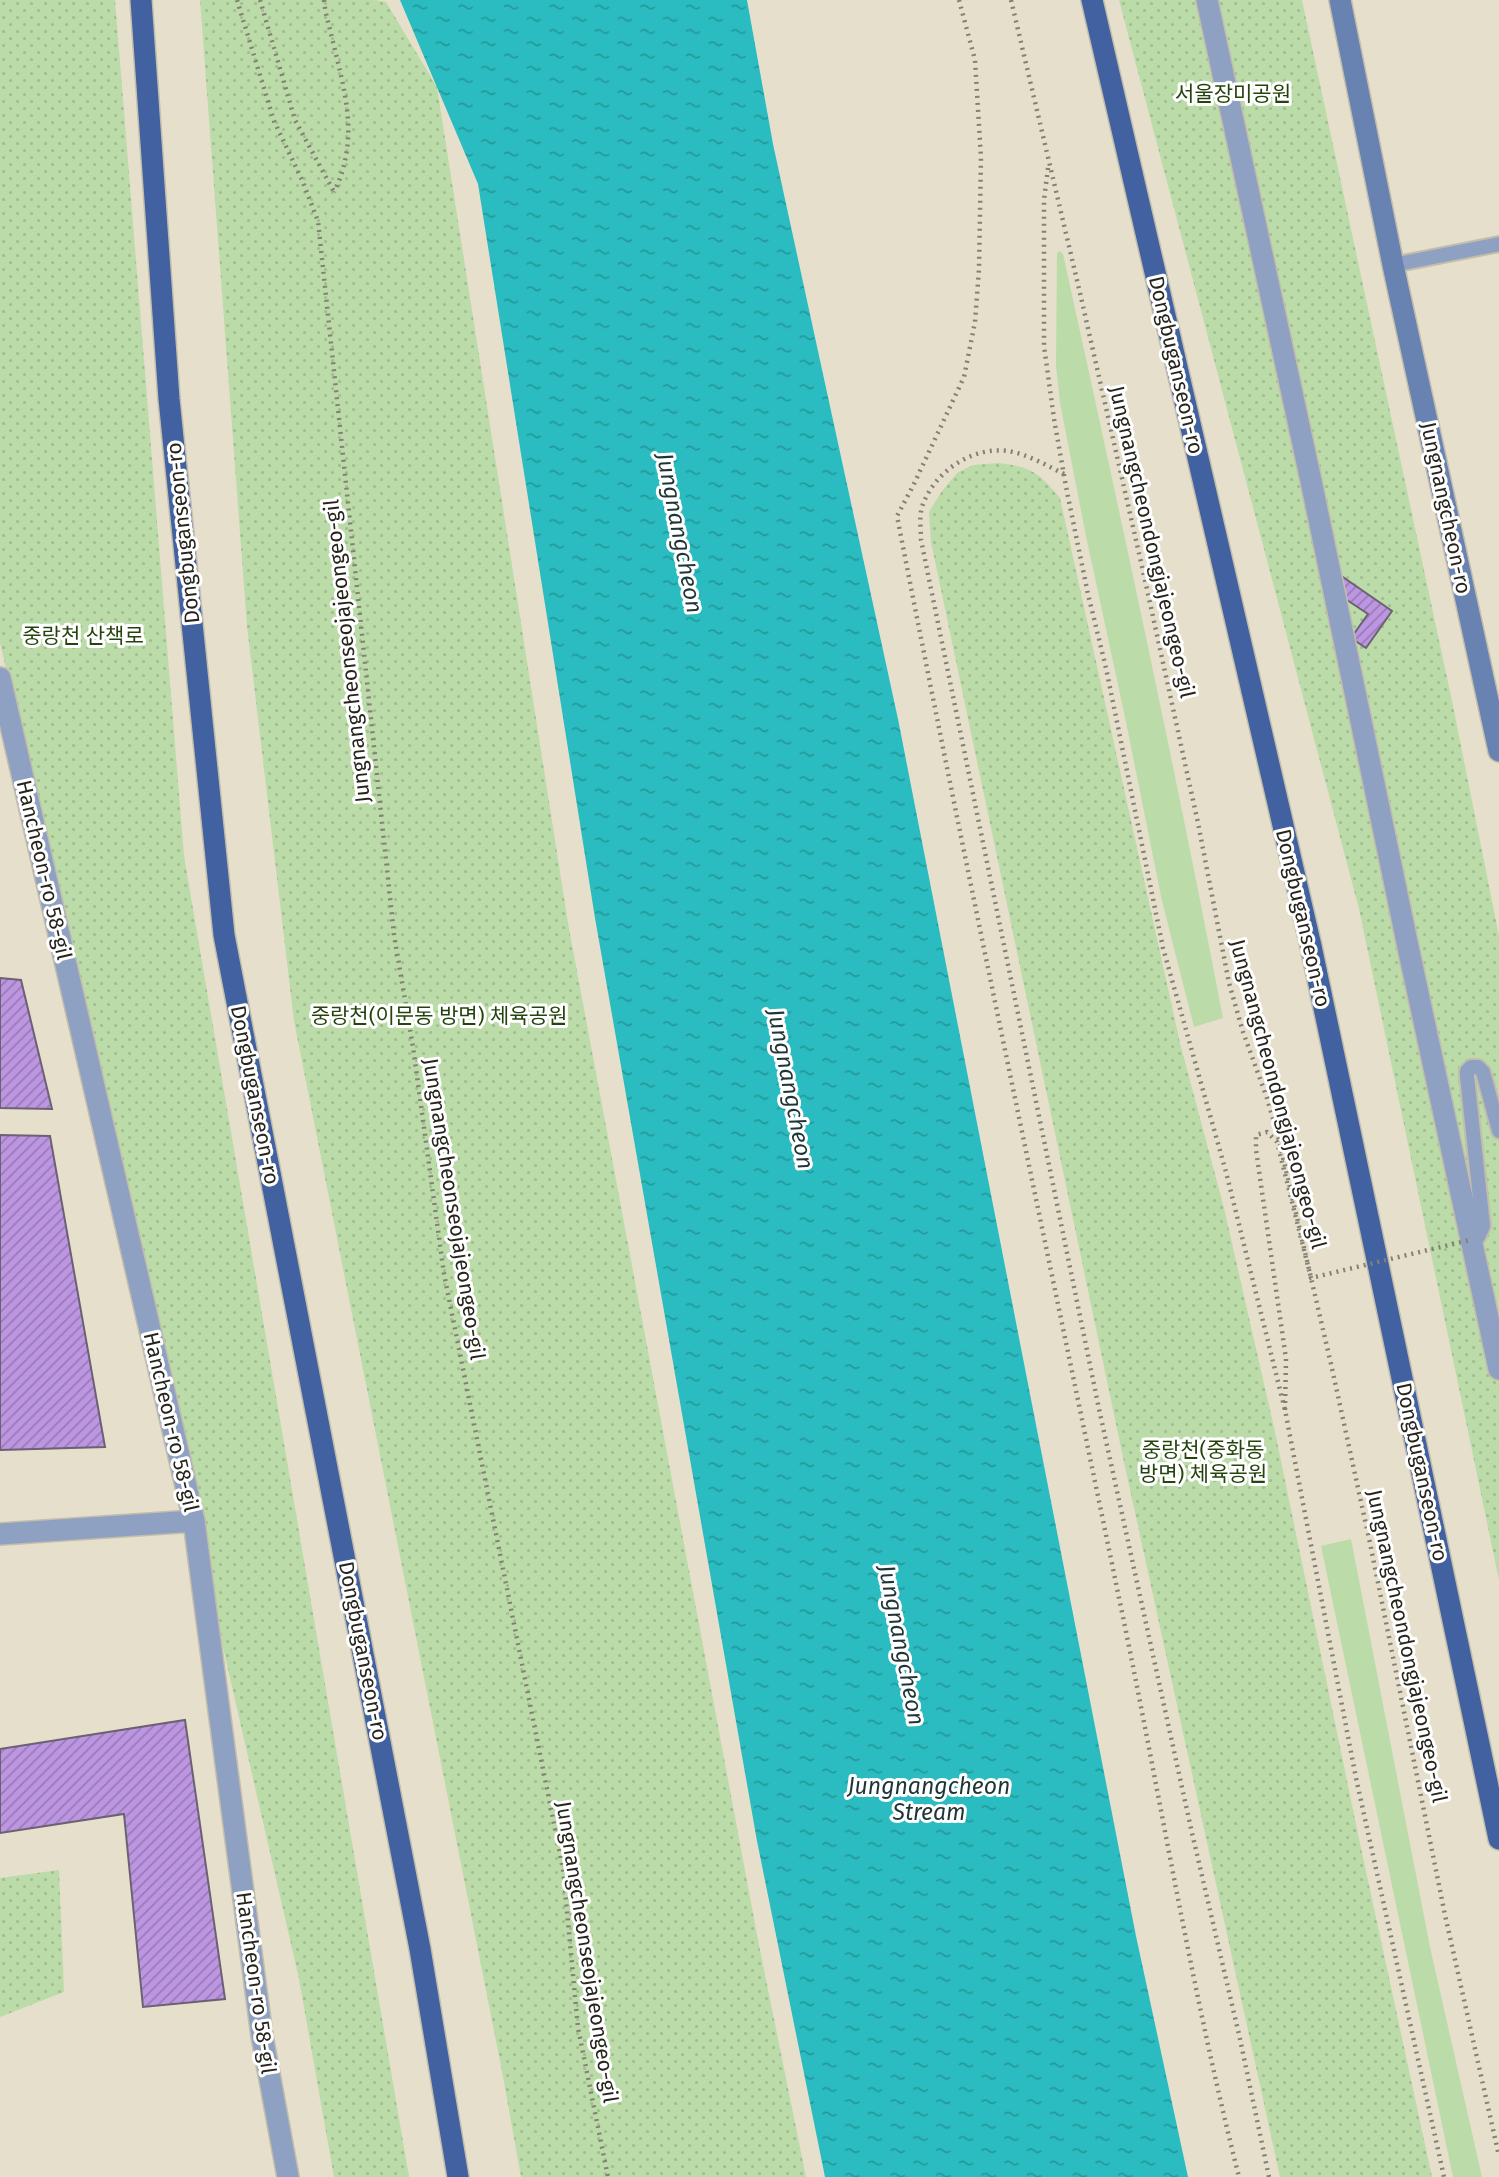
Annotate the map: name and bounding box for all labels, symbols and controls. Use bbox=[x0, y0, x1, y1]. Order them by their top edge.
park label: 서울장미공원 bbox=[1175, 81, 1291, 107]
street label: Dongbuganseon-ro bbox=[1143, 273, 1209, 457]
street label: Jungnangcheondongjajeongeo-gil bbox=[1103, 383, 1201, 701]
street label: Jungnangcheon-ro bbox=[1415, 420, 1477, 596]
street label: Dongbuganseon-ro bbox=[161, 441, 205, 625]
water label: Jungnangcheon bbox=[650, 449, 709, 615]
street label: Jungnangcheonseojajeongeo-gil bbox=[318, 498, 376, 804]
park label: 중랑천 산책로 bbox=[22, 623, 144, 649]
street label: Hancheon-ro 58-gil bbox=[11, 778, 77, 962]
street label: Dongbuganseon-ro bbox=[1270, 826, 1336, 1010]
street label: Jungnangcheondongjajeongeo-gil bbox=[1224, 936, 1332, 1252]
street label: Dongbuganseon-ro bbox=[225, 1003, 285, 1187]
park label: 중랑천(이문동 방면) 체육공원 bbox=[311, 1003, 567, 1029]
water label: Jungnangcheon bbox=[761, 1005, 820, 1171]
street label: Jungnangcheonseojajeongeo-gil bbox=[417, 1056, 491, 1362]
street label: Hancheon-ro 58-gil bbox=[138, 1330, 204, 1514]
street label: Dongbuganseon-ro bbox=[1390, 1380, 1454, 1564]
park label: 중랑천(중화동 방면) 체육공원 bbox=[1139, 1437, 1267, 1487]
street label: Jungnangcheondongjajeongeo-gil bbox=[1361, 1487, 1453, 1805]
street label: Dongbuganseon-ro bbox=[333, 1559, 393, 1743]
water label: Jungnangcheon bbox=[872, 1561, 931, 1727]
water label: Jungnangcheon Stream bbox=[846, 1772, 1010, 1826]
street label: Jungnangcheonseojajeongeo-gil bbox=[550, 1799, 624, 2105]
street label: Hancheon-ro 58-gil bbox=[230, 1890, 282, 2076]

